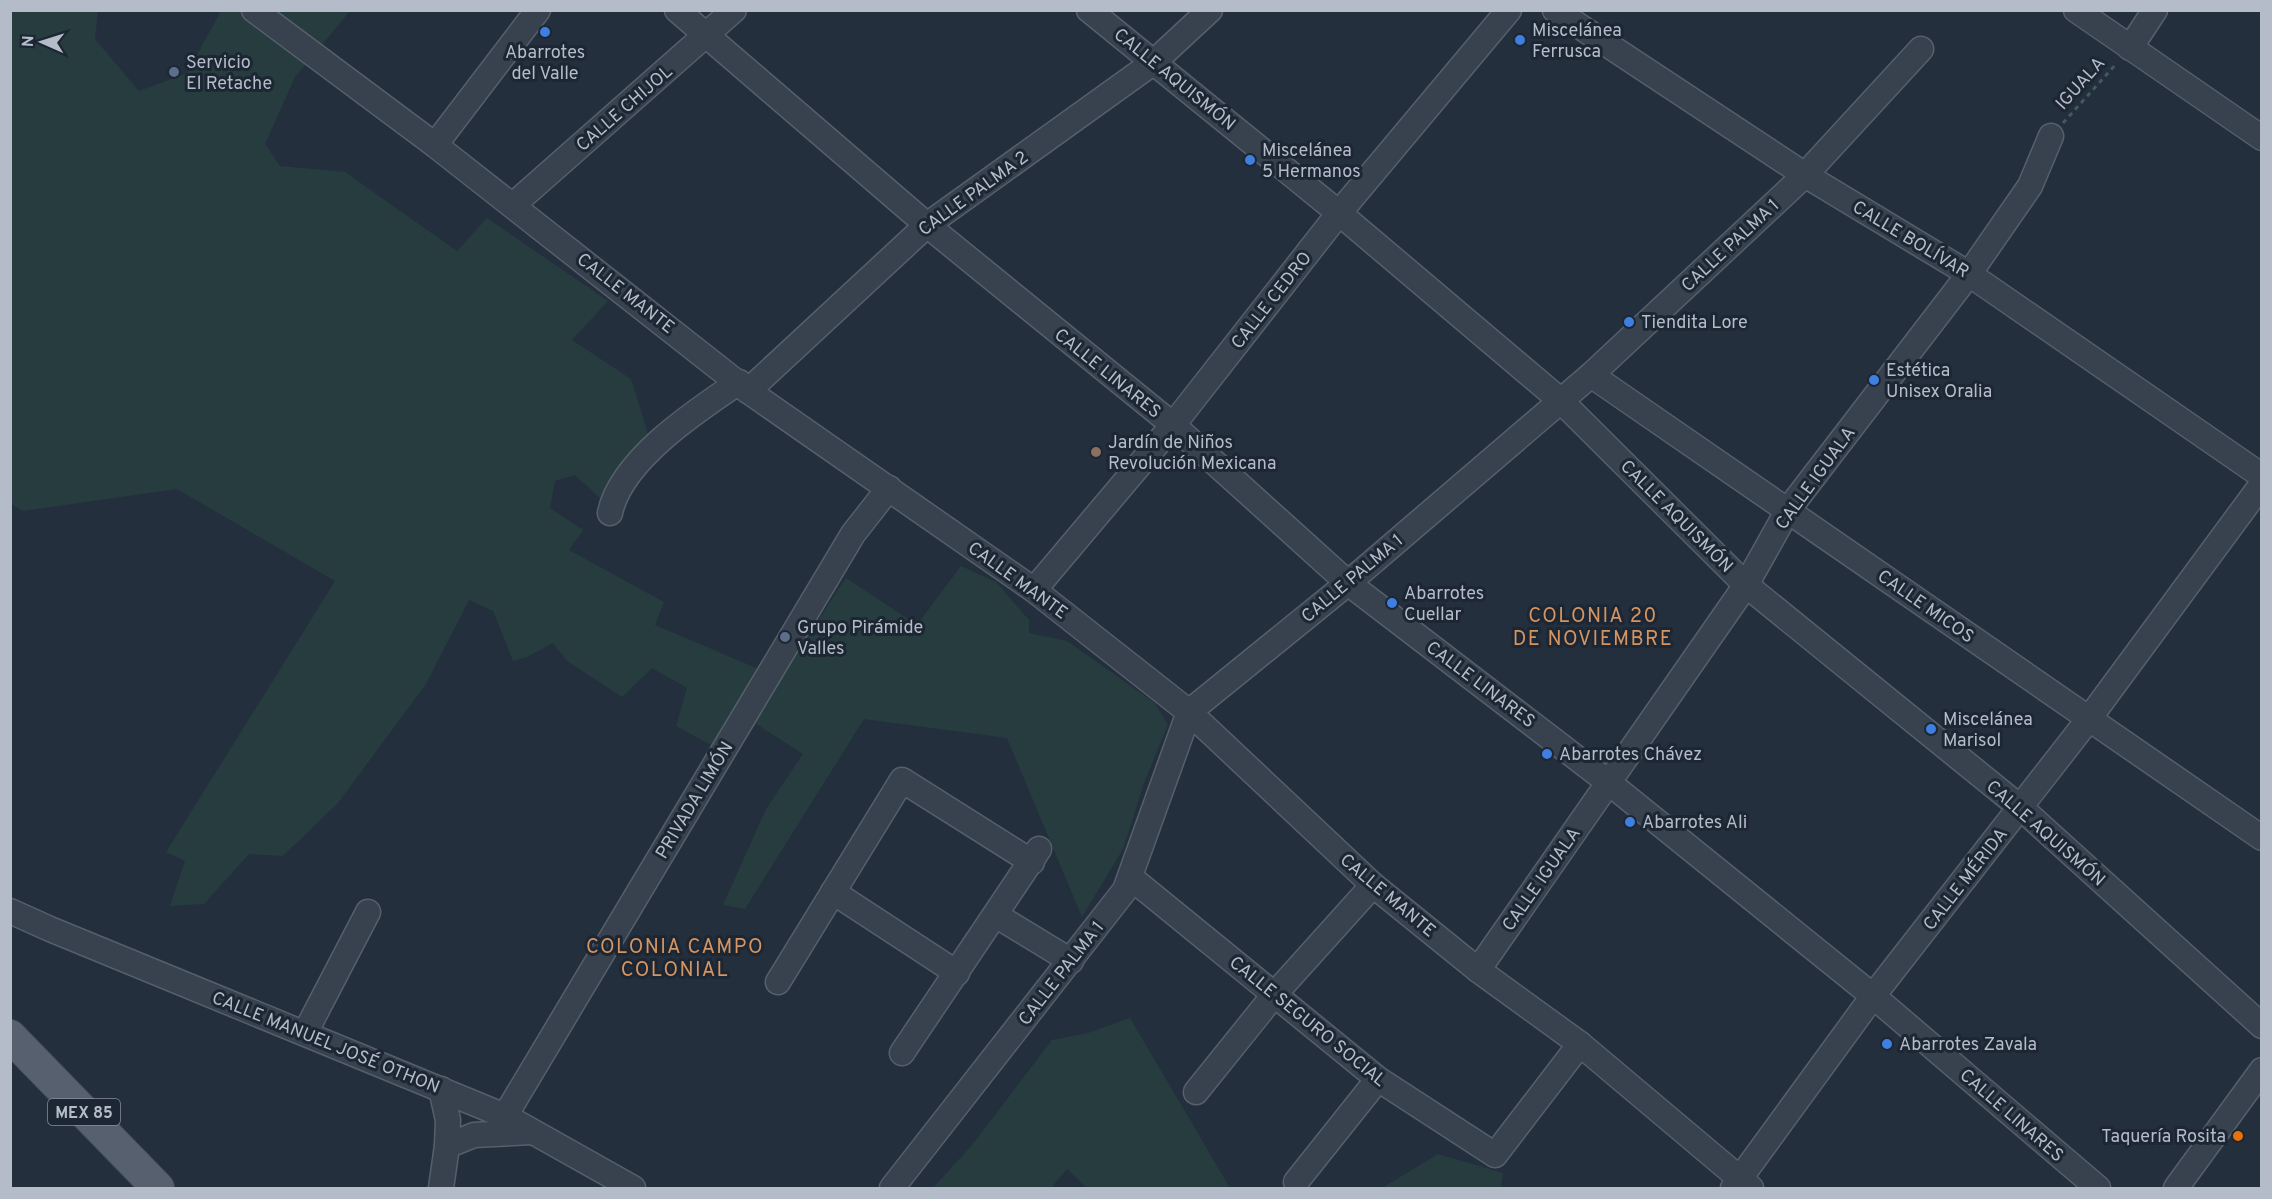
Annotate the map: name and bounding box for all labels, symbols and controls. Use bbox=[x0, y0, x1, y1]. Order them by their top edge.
north arrow bbox=[12, 12, 72, 72]
place label: Miscelánea Ferrusca bbox=[1532, 20, 1622, 64]
street label: CALLE AQUISMÓN bbox=[1108, 22, 1241, 137]
marker: Abarrotes del Valle bbox=[538, 25, 552, 39]
marker: Miscelánea Ferrusca bbox=[1513, 33, 1527, 47]
text: N bbox=[19, 35, 39, 48]
place label: Abarrotes del Valle bbox=[505, 42, 585, 86]
place label: Servicio El Retache bbox=[186, 52, 272, 96]
street label: IGUALA bbox=[2051, 53, 2111, 115]
street label: CALLE CHIJOL bbox=[572, 61, 678, 157]
marker: Servicio El Retache bbox=[167, 65, 181, 79]
place label: Miscelánea 5 Hermanos bbox=[1262, 140, 1361, 184]
street label: CALLE PALMA 2 bbox=[914, 147, 1033, 242]
marker: Miscelánea 5 Hermanos bbox=[1243, 153, 1257, 167]
street label: CALLE PALMA 1 bbox=[1677, 195, 1785, 298]
street label: CALLE BOLÍVAR bbox=[1848, 195, 1974, 284]
street label: CALLE CEDRO bbox=[1227, 247, 1317, 354]
street label: CALLE MANTE bbox=[571, 249, 679, 340]
place label: Tiendita Lore bbox=[1641, 312, 1748, 335]
marker: Tiendita Lore bbox=[1622, 315, 1636, 329]
street label: CALLE LINARES bbox=[1049, 324, 1165, 424]
place label: Estética Unisex Oralia bbox=[1886, 360, 1992, 404]
marker: Estética Unisex Oralia bbox=[1867, 373, 1881, 387]
street label: CALLE IGUALA bbox=[1771, 423, 1861, 535]
place label: Jardín de Niños Revolución Mexicana bbox=[1108, 432, 1277, 476]
marker: Jardín de Niños Revolución Mexicana bbox=[1089, 445, 1103, 459]
street label: CALLE AQUISMÓN bbox=[1615, 454, 1739, 578]
street label: CALLE PALMA 1 bbox=[1297, 530, 1409, 629]
street label: CALLE MANTE bbox=[963, 537, 1072, 625]
street label: CALLE MICOS bbox=[1872, 565, 1978, 649]
place label: Abarrotes Cuellar bbox=[1404, 583, 1484, 627]
marker: Abarrotes Cuellar bbox=[1385, 596, 1399, 610]
district label: COLONIA 20 DE NOVIEMBRE bbox=[1513, 604, 1673, 653]
place label: Grupo Pirámide Valles bbox=[797, 617, 923, 661]
marker: Grupo Pirámide Valles bbox=[778, 630, 792, 644]
street label: CALLE LINARES bbox=[1421, 637, 1539, 734]
place label: Miscelánea Marisol bbox=[1943, 709, 2033, 753]
marker: Miscelánea Marisol bbox=[1924, 722, 1938, 736]
street label: PRIVADA LIMÓN bbox=[649, 737, 739, 864]
place label: Abarrotes Chávez bbox=[1559, 744, 1702, 767]
marker: Abarrotes Chávez bbox=[1540, 747, 1554, 761]
street label: CALLE AQUISMÓN bbox=[1981, 775, 2111, 892]
place label: Abarrotes Ali bbox=[1642, 812, 1747, 835]
marker: Abarrotes Ali bbox=[1623, 815, 1637, 829]
street label: CALLE IGUALA bbox=[1498, 823, 1587, 936]
street label: CALLE MÉRIDA bbox=[1917, 823, 2013, 936]
street label: CALLE MANTE bbox=[1334, 849, 1440, 943]
street label: CALLE PALMA 1 bbox=[1014, 917, 1110, 1031]
district label: COLONIA CAMPO COLONIAL bbox=[586, 935, 764, 984]
street label: CALLE SEGURO SOCIAL bbox=[1224, 952, 1390, 1093]
street label: CALLE MANUEL JOSÉ OTHON bbox=[208, 985, 444, 1100]
place label: Abarrotes Zavala bbox=[1899, 1034, 2037, 1057]
marker: Abarrotes Zavala bbox=[1880, 1037, 1894, 1051]
street label: CALLE LINARES bbox=[1954, 1064, 2068, 1168]
road number: MEX 85 bbox=[48, 1099, 120, 1125]
place label: Taquería Rosita bbox=[2101, 1126, 2226, 1149]
marker: Taquería Rosita bbox=[2231, 1129, 2245, 1143]

